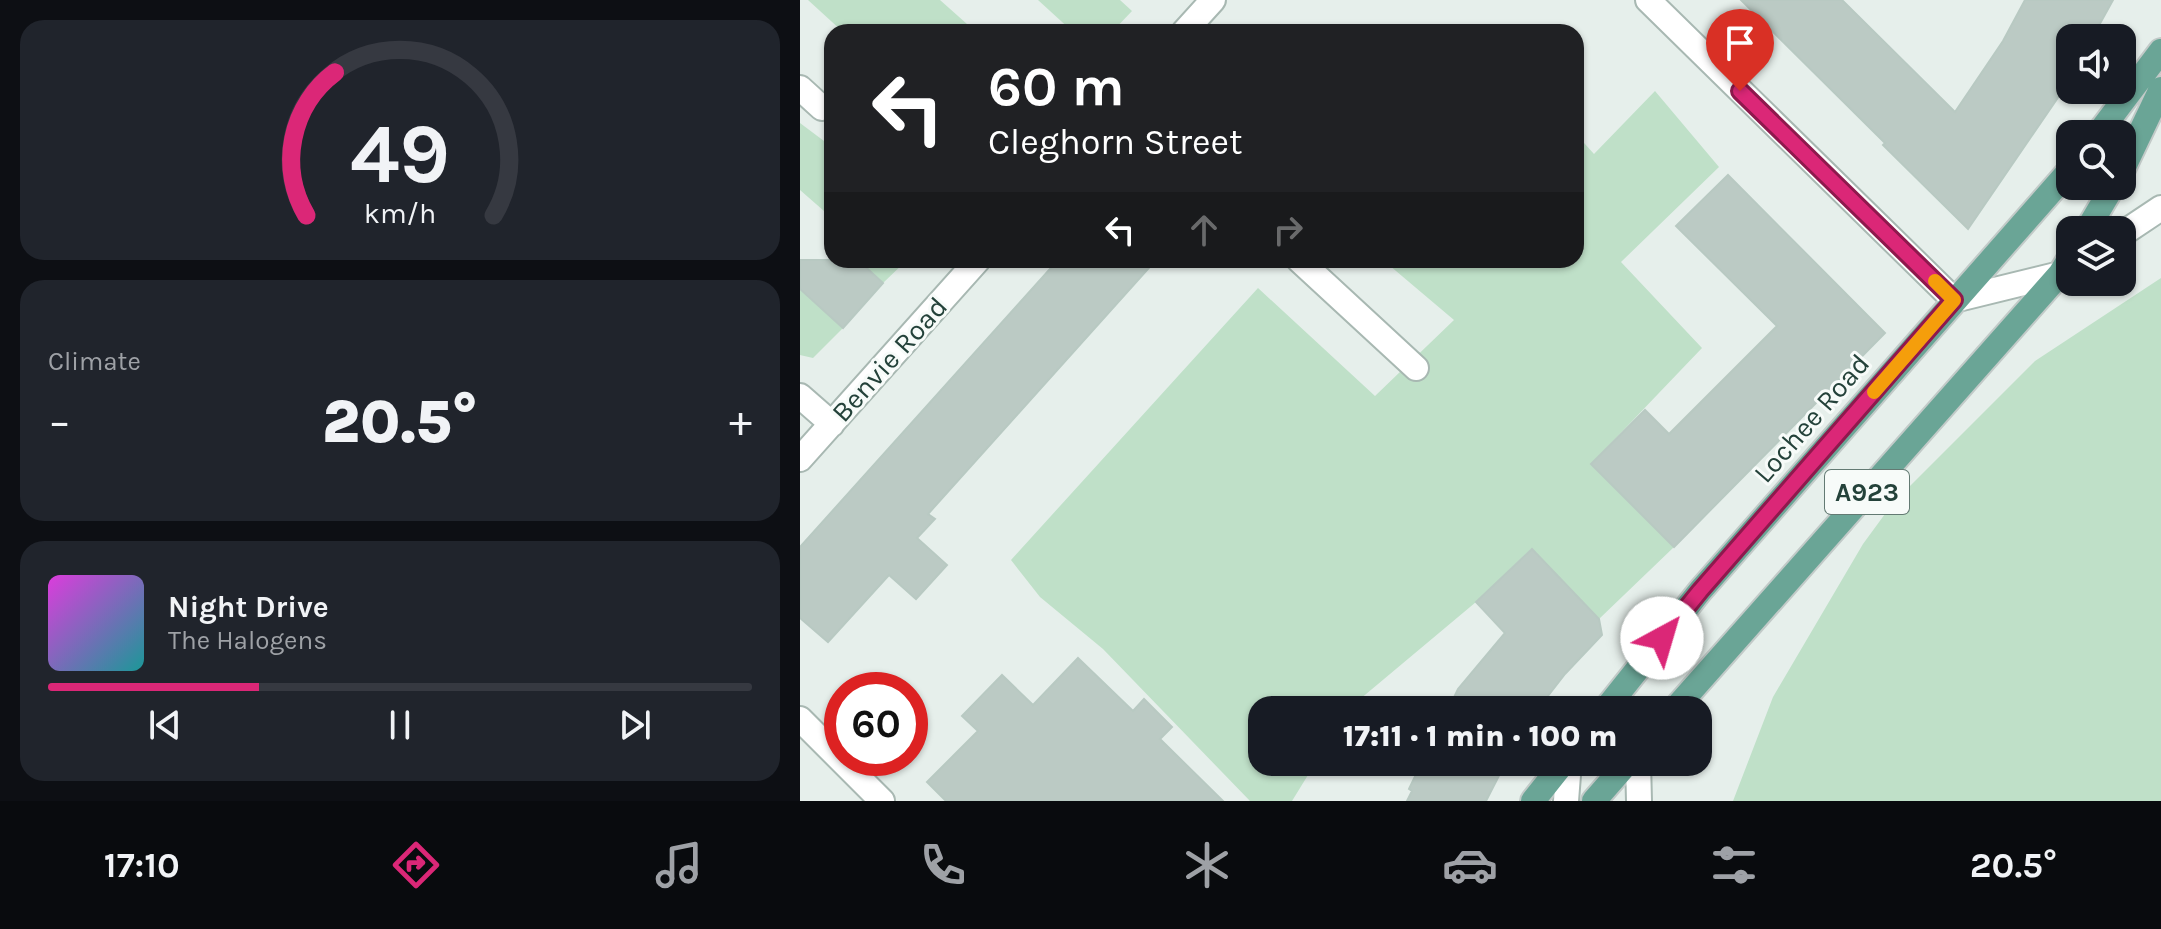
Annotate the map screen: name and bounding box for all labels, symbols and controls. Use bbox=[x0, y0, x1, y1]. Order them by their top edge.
pin bbox=[1706, 9, 1774, 91]
icon: arrive bbox=[1718, 21, 1762, 65]
map controls bbox=[2056, 24, 2136, 296]
button: sound bbox=[2056, 24, 2136, 104]
text: 60 m bbox=[988, 54, 1125, 119]
icon: left bbox=[856, 56, 960, 160]
text: 49 bbox=[350, 106, 450, 203]
button: search bbox=[2056, 120, 2136, 200]
text: Cleghorn Street bbox=[988, 121, 1242, 163]
text: km/h bbox=[364, 197, 436, 230]
icon: left bbox=[1098, 208, 1142, 252]
icon: ahead bbox=[1182, 208, 1226, 252]
icon: right bbox=[1266, 208, 1310, 252]
button: layers bbox=[2056, 216, 2136, 296]
street label: Benvie Road bbox=[825, 290, 954, 429]
text: Climate bbox=[48, 346, 141, 377]
street label: Lochee Road bbox=[1747, 347, 1876, 489]
text: 20.5° bbox=[322, 387, 478, 457]
text: − bbox=[48, 396, 71, 447]
text: + bbox=[729, 396, 752, 447]
road number: A923 bbox=[1825, 470, 1909, 514]
text: Night Drive bbox=[168, 589, 329, 625]
position arrow bbox=[1620, 596, 1704, 680]
text: The Halogens bbox=[168, 625, 327, 656]
speed limit sign: 60 bbox=[824, 672, 928, 776]
icon: previous bbox=[143, 703, 187, 747]
icon: pause bbox=[378, 703, 422, 747]
icon: next bbox=[613, 703, 657, 747]
text: 17:11 · 1 min · 100 m bbox=[1343, 718, 1617, 754]
icon: directions bbox=[388, 837, 444, 893]
icon: music bbox=[651, 837, 707, 893]
icon: phone bbox=[915, 837, 971, 893]
icon: climate bbox=[1179, 837, 1235, 893]
icon: car bbox=[1442, 837, 1498, 893]
icon: filters bbox=[1706, 837, 1762, 893]
text: 17:10 bbox=[104, 844, 180, 886]
text: 20.5° bbox=[1970, 844, 2057, 886]

